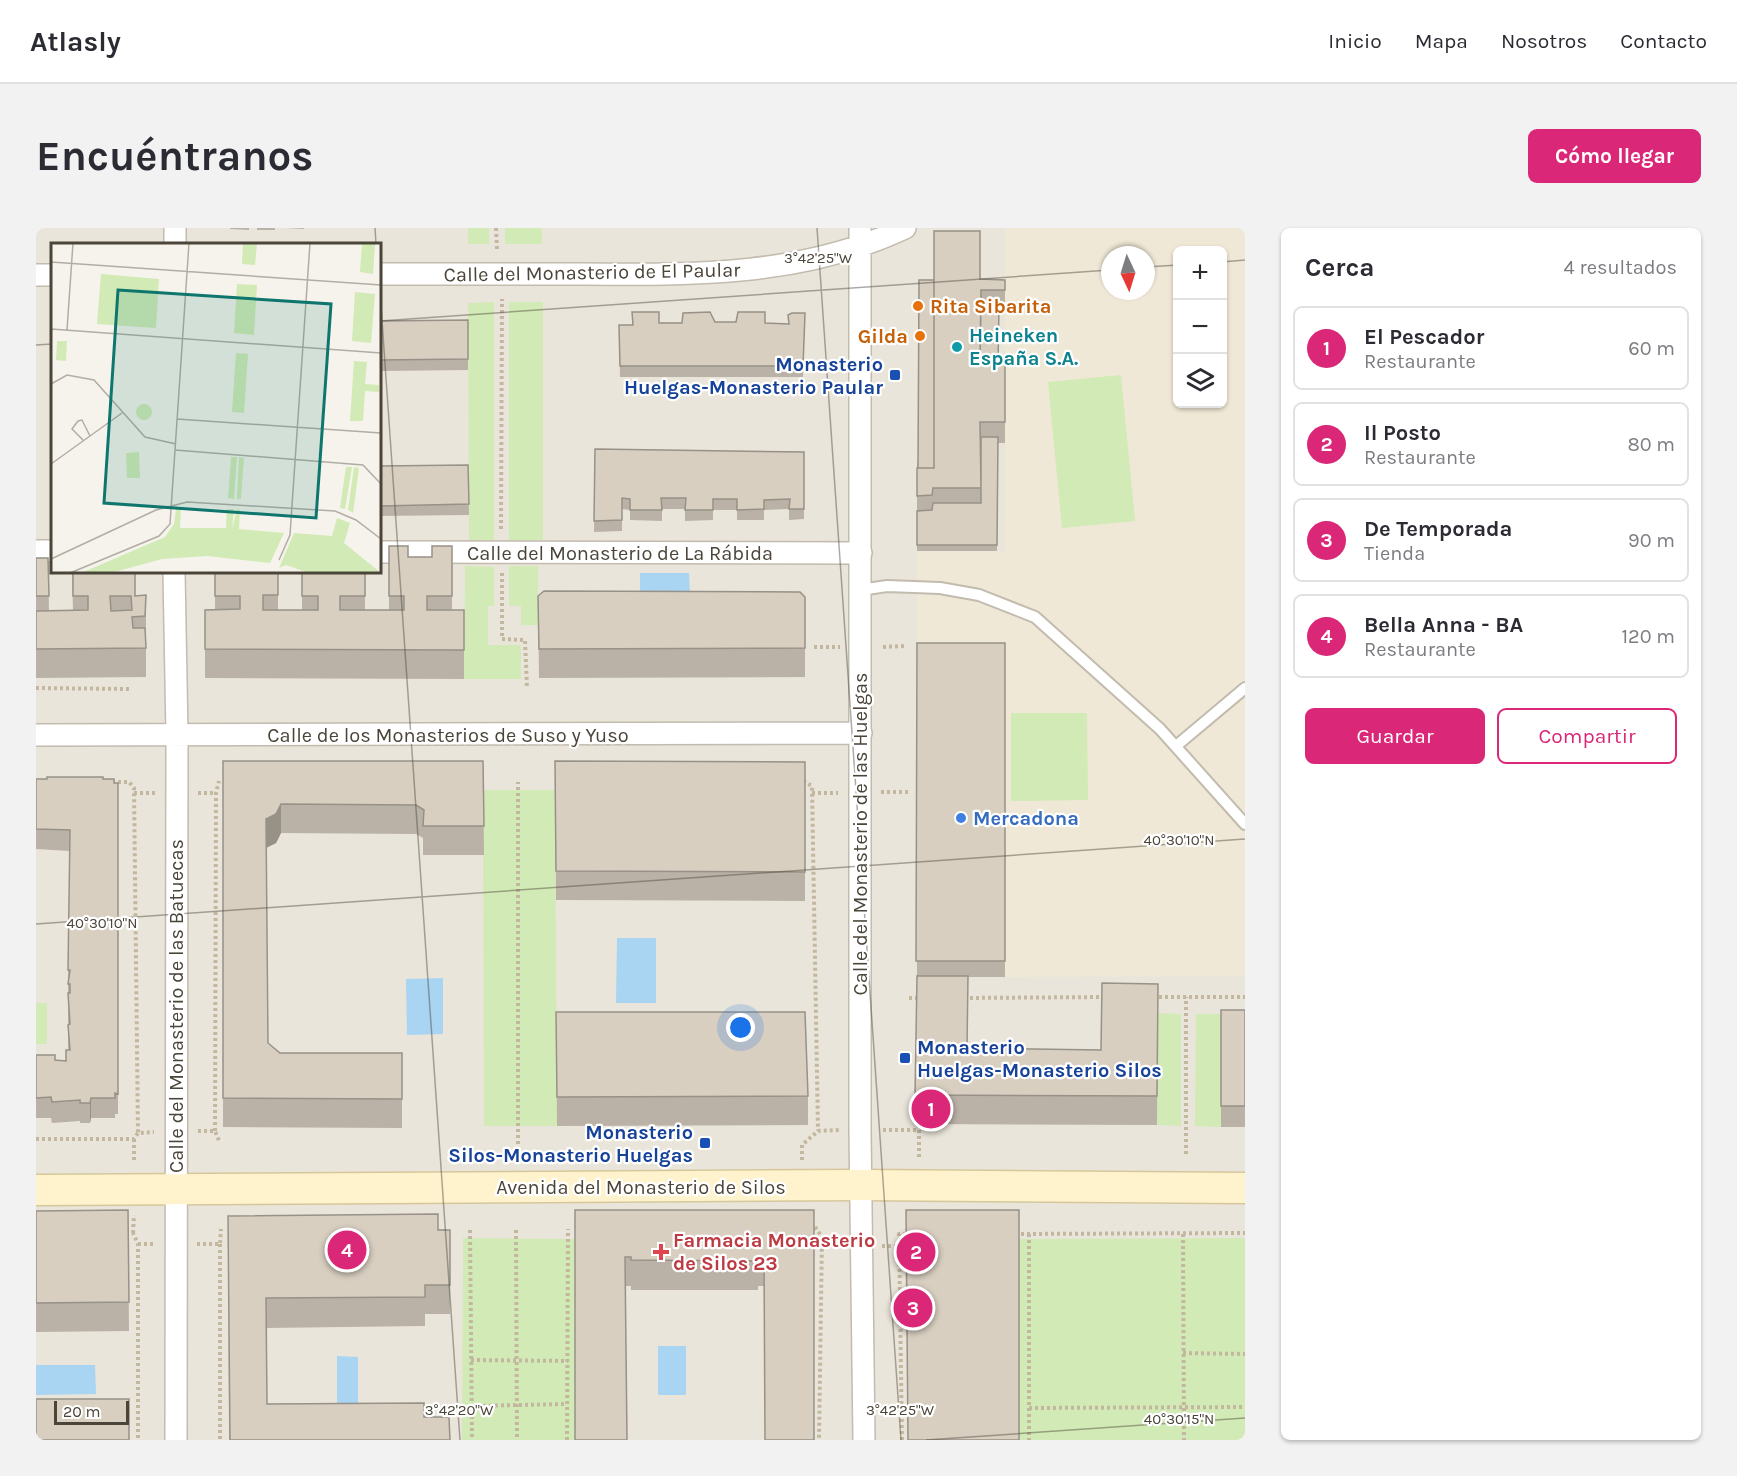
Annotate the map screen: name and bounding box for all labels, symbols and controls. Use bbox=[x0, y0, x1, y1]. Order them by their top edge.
text: Atlasly bbox=[30, 25, 121, 58]
text: Inicio bbox=[1328, 29, 1382, 53]
text: Mapa bbox=[1415, 29, 1468, 53]
text: Nosotros bbox=[1501, 29, 1587, 53]
text: Contacto bbox=[1620, 29, 1707, 53]
button: Cómo llegar bbox=[1528, 129, 1701, 183]
text: Encuéntranos bbox=[36, 131, 314, 181]
inset map bbox=[51, 243, 381, 573]
north arrow bbox=[1101, 246, 1155, 300]
map controls bbox=[1173, 246, 1227, 408]
button: + bbox=[1173, 246, 1227, 300]
text: 3°42'25"W bbox=[784, 249, 853, 267]
text: Cerca bbox=[1305, 252, 1374, 283]
text: 4 resultados bbox=[1564, 256, 1677, 279]
street label: Calle del Monasterio de El Paular bbox=[444, 258, 741, 287]
place label: Rita Sibarita bbox=[930, 295, 1051, 318]
marker: Rita Sibarita bbox=[911, 299, 925, 313]
button: − bbox=[1173, 300, 1227, 354]
place label: Heineken España S.A. bbox=[969, 324, 1078, 370]
text: El Pescador bbox=[1364, 324, 1484, 350]
place label: Gilda bbox=[858, 325, 908, 348]
marker: Gilda bbox=[913, 329, 927, 343]
text: 1 bbox=[1323, 337, 1330, 360]
text: 60 m bbox=[1628, 337, 1675, 360]
marker: Heineken España S.A. bbox=[950, 340, 964, 354]
text: Restaurante bbox=[1364, 350, 1476, 373]
place label: Monasterio Huelgas-Monasterio Paular bbox=[624, 353, 883, 399]
button: layers bbox=[1173, 354, 1227, 408]
marker: Monasterio Huelgas-Monasterio Paular bbox=[888, 368, 902, 382]
text: Il Posto bbox=[1364, 420, 1441, 446]
text: 2 bbox=[1320, 433, 1333, 456]
text: 80 m bbox=[1627, 433, 1675, 456]
text: Restaurante bbox=[1364, 446, 1476, 469]
text: De Temporada bbox=[1364, 516, 1513, 542]
text: 3 bbox=[1320, 529, 1333, 552]
text: 90 m bbox=[1628, 529, 1675, 552]
street label: Calle del Monasterio de La Rábida bbox=[467, 542, 773, 565]
text: Tienda bbox=[1364, 542, 1425, 565]
text: Bella Anna - BA bbox=[1364, 612, 1523, 638]
text: 4 bbox=[1321, 625, 1332, 648]
text: 120 m bbox=[1621, 625, 1675, 648]
text: Restaurante bbox=[1364, 638, 1476, 661]
street label: Calle del Monasterio de las Huelgas bbox=[849, 673, 872, 995]
button: Guardar bbox=[1305, 708, 1485, 764]
button: Compartir bbox=[1497, 708, 1677, 764]
street label: Calle de los Monasterios de Suso y Yuso bbox=[267, 724, 629, 747]
place label: Mercadona bbox=[973, 807, 1079, 830]
marker: Mercadona bbox=[954, 811, 968, 825]
text: 40°30'10"N bbox=[1144, 831, 1214, 849]
street label: Calle del Monasterio de las Batuecas bbox=[165, 839, 188, 1173]
text: 40°30'10"N bbox=[67, 914, 137, 932]
your location bbox=[726, 1013, 755, 1042]
place label: Monasterio Huelgas-Monasterio Silos bbox=[917, 1036, 1162, 1082]
marker: Monasterio Huelgas-Monasterio Silos bbox=[898, 1051, 912, 1065]
pin: 1 bbox=[912, 1086, 950, 1132]
place label: Monasterio Silos-Monasterio Huelgas bbox=[448, 1121, 693, 1167]
marker: Monasterio Silos-Monasterio Huelgas bbox=[698, 1136, 712, 1150]
street label: Avenida del Monasterio de Silos bbox=[496, 1176, 786, 1199]
pin: 4 bbox=[328, 1228, 366, 1272]
place label: Farmacia Monasterio de Silos 23 bbox=[673, 1229, 875, 1275]
pin: 2 bbox=[896, 1230, 936, 1274]
marker: Farmacia Monasterio de Silos 23 bbox=[654, 1245, 668, 1259]
pin: 3 bbox=[894, 1286, 932, 1330]
scale bar bbox=[54, 1398, 129, 1426]
text: 3°42'20"W bbox=[425, 1401, 494, 1419]
text: 3°42'25"W bbox=[866, 1401, 935, 1419]
text: 20 m bbox=[63, 1402, 101, 1421]
text: 40°30'15"N bbox=[1144, 1410, 1214, 1428]

